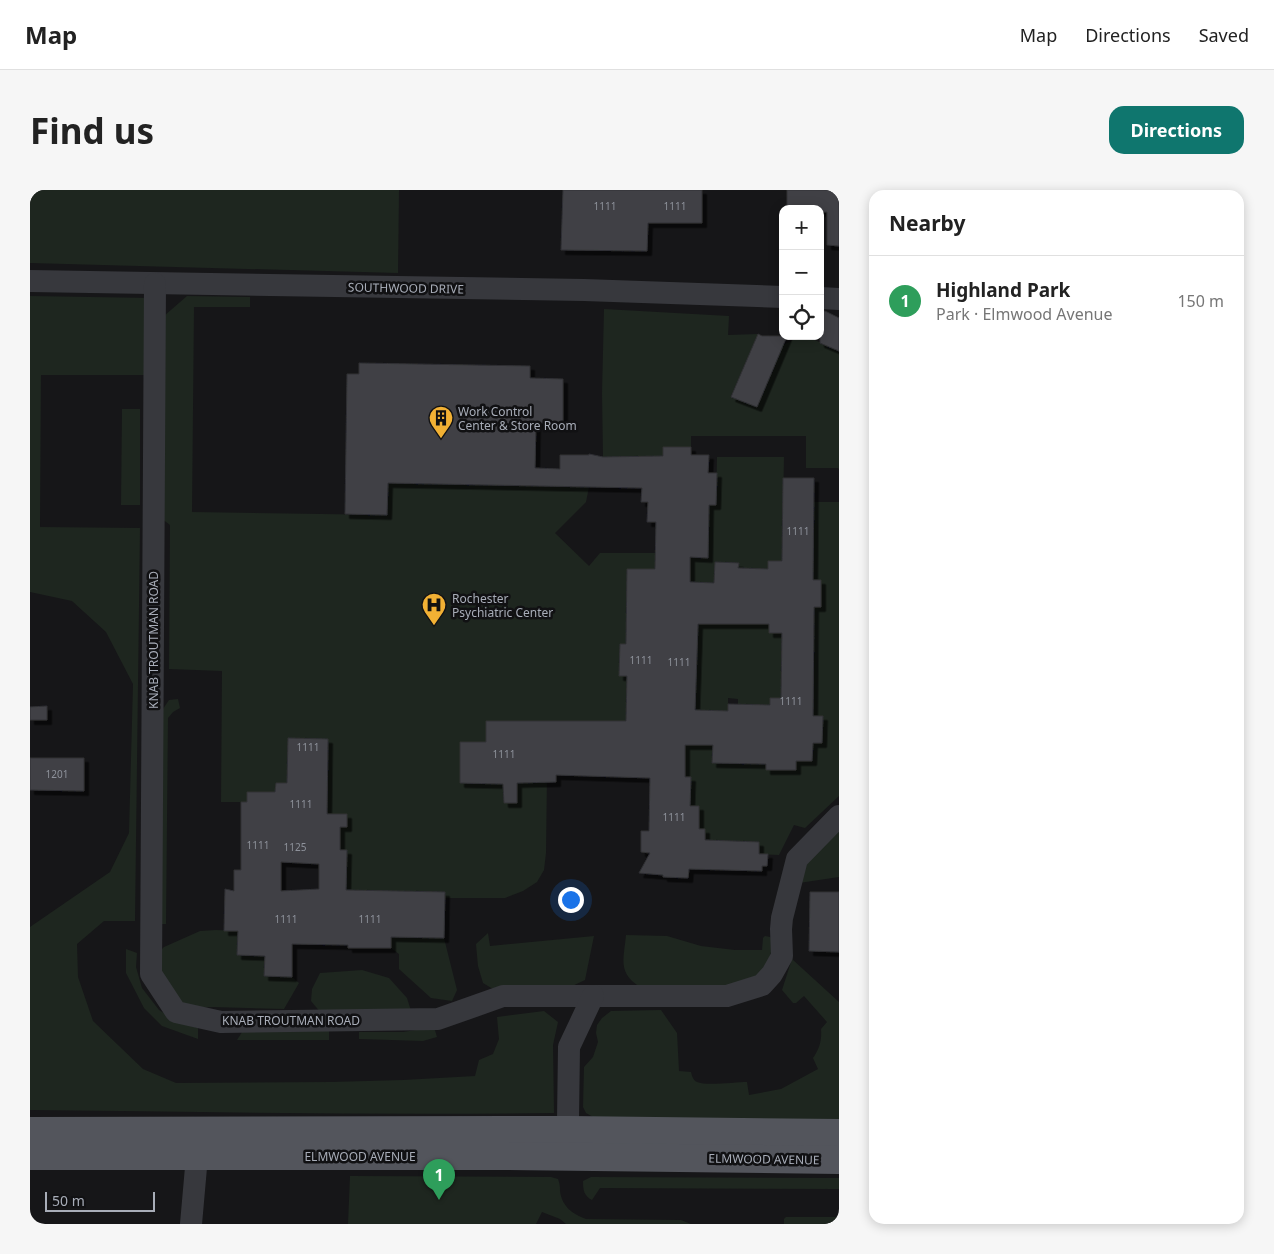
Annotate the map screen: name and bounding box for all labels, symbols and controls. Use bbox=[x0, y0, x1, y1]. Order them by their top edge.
text: Map bbox=[25, 18, 77, 51]
text: Map bbox=[1020, 23, 1057, 47]
text: Directions bbox=[1085, 23, 1171, 47]
text: Saved bbox=[1199, 23, 1249, 47]
button: Directions bbox=[1109, 106, 1244, 154]
text: Find us bbox=[30, 107, 154, 154]
house number: 1111 bbox=[594, 199, 616, 213]
house number: 1111 bbox=[664, 199, 686, 213]
map controls bbox=[779, 205, 824, 340]
button: + bbox=[779, 205, 824, 250]
text: Nearby bbox=[889, 209, 965, 237]
button: − bbox=[779, 250, 824, 295]
text: Highland Park bbox=[936, 277, 1070, 303]
street label: SOUTHWOOD DRIVE bbox=[348, 278, 464, 298]
text: 1 bbox=[900, 290, 910, 312]
text: 150 m bbox=[1177, 290, 1224, 312]
button: locate bbox=[779, 295, 824, 340]
text: Park · Elmwood Avenue bbox=[936, 303, 1113, 325]
place label: Work Control Center & Store Room bbox=[458, 403, 577, 434]
building icon: Work Control Center & Store Room bbox=[428, 405, 454, 439]
house number: 1111 bbox=[787, 524, 809, 538]
street label: KNAB TROUTMAN ROAD bbox=[145, 571, 162, 709]
place label: Rochester Psychiatric Center bbox=[452, 590, 553, 621]
hospital icon: Rochester Psychiatric Center bbox=[421, 592, 447, 626]
house number: 1111 bbox=[630, 653, 652, 667]
house number: 1111 bbox=[668, 655, 690, 669]
house number: 1111 bbox=[780, 694, 802, 708]
house number: 1111 bbox=[297, 740, 319, 754]
house number: 1111 bbox=[493, 747, 515, 761]
house number: 1201 bbox=[46, 767, 68, 781]
house number: 1111 bbox=[290, 797, 312, 811]
house number: 1111 bbox=[663, 810, 685, 824]
house number: 1111 bbox=[247, 838, 269, 852]
house number: 1125 bbox=[284, 840, 307, 854]
your location bbox=[558, 887, 584, 913]
house number: 1111 bbox=[275, 912, 297, 926]
house number: 1111 bbox=[359, 912, 381, 926]
street label: KNAB TROUTMAN ROAD bbox=[222, 1012, 360, 1029]
street label: ELMWOOD AVENUE bbox=[304, 1148, 416, 1165]
street label: ELMWOOD AVENUE bbox=[708, 1150, 820, 1168]
pin: 1 bbox=[423, 1159, 455, 1200]
scale bar bbox=[45, 1189, 155, 1212]
text: 50 m bbox=[52, 1191, 85, 1210]

